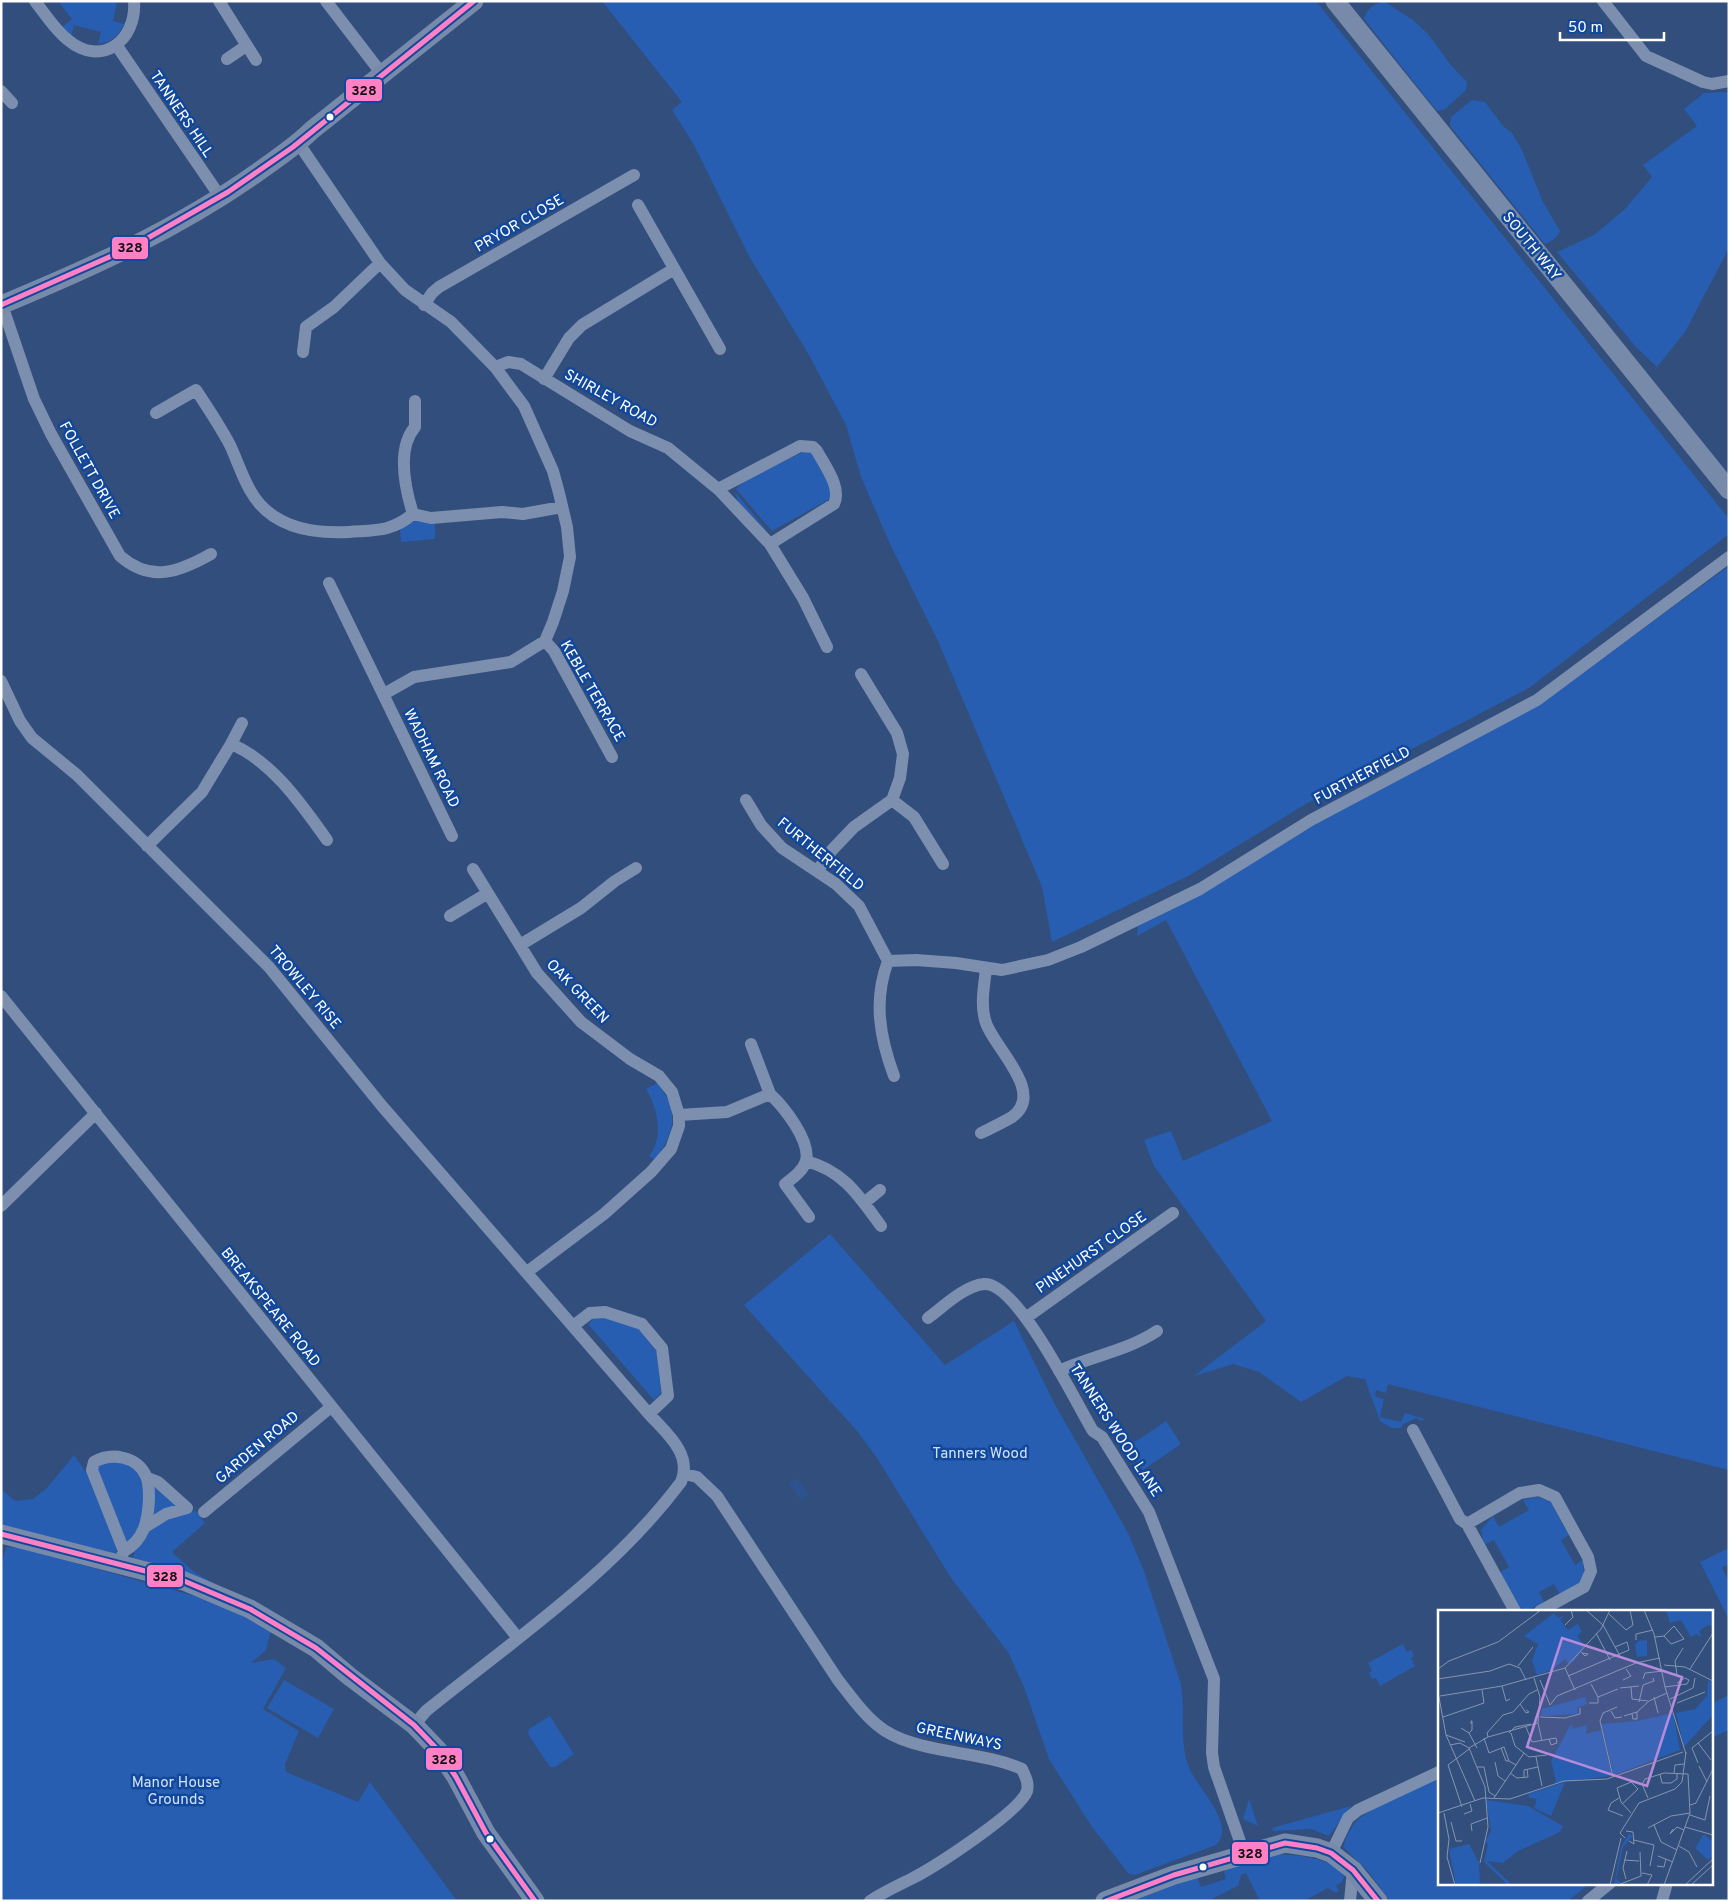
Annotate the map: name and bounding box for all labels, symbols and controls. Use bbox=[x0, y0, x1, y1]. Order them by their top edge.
scale bar bbox=[1560, 10, 1664, 42]
text: 50 m bbox=[1568, 19, 1603, 38]
street label: TANNERS HILL bbox=[145, 68, 217, 162]
line badge: 328 bbox=[345, 78, 383, 102]
text: 328 bbox=[351, 83, 377, 100]
unlabelled marker bbox=[325, 112, 335, 122]
street label: PRYOR CLOSE bbox=[472, 191, 568, 257]
street label: SOUTH WAY bbox=[1497, 209, 1565, 285]
line badge: 328 bbox=[111, 236, 149, 260]
text: 328 bbox=[117, 240, 143, 257]
street label: SHIRLEY ROAD bbox=[560, 366, 660, 433]
street label: FOLLETT DRIVE bbox=[54, 419, 123, 523]
street label: KEBLE TERRACE bbox=[555, 638, 628, 746]
street label: WADHAM ROAD bbox=[398, 706, 463, 811]
street label: FURTHERFIELD bbox=[1311, 743, 1414, 810]
street label: FURTHERFIELD bbox=[773, 814, 867, 896]
street label: TROWLEY RISE bbox=[263, 942, 344, 1034]
street label: OAK GREEN bbox=[542, 956, 612, 1028]
street label: PINEHURST CLOSE bbox=[1033, 1208, 1151, 1299]
street label: BREAKSPEARE ROAD bbox=[216, 1244, 324, 1372]
street label: TANNERS WOOD LANE bbox=[1065, 1361, 1165, 1501]
street label: GARDEN ROAD bbox=[212, 1408, 304, 1489]
park label: Tanners Wood bbox=[932, 1445, 1028, 1464]
line badge: 328 bbox=[146, 1564, 184, 1588]
text: 328 bbox=[152, 1569, 178, 1586]
inset map bbox=[1438, 1610, 1712, 1884]
street label: GREENWAYS bbox=[914, 1719, 1003, 1756]
line badge: 328 bbox=[425, 1747, 463, 1771]
text: 328 bbox=[431, 1752, 457, 1769]
park label: Manor House Grounds bbox=[132, 1774, 220, 1810]
unlabelled marker bbox=[485, 1834, 495, 1844]
line badge: 328 bbox=[1231, 1841, 1269, 1865]
text: 328 bbox=[1237, 1846, 1263, 1863]
unlabelled marker bbox=[1198, 1862, 1208, 1872]

